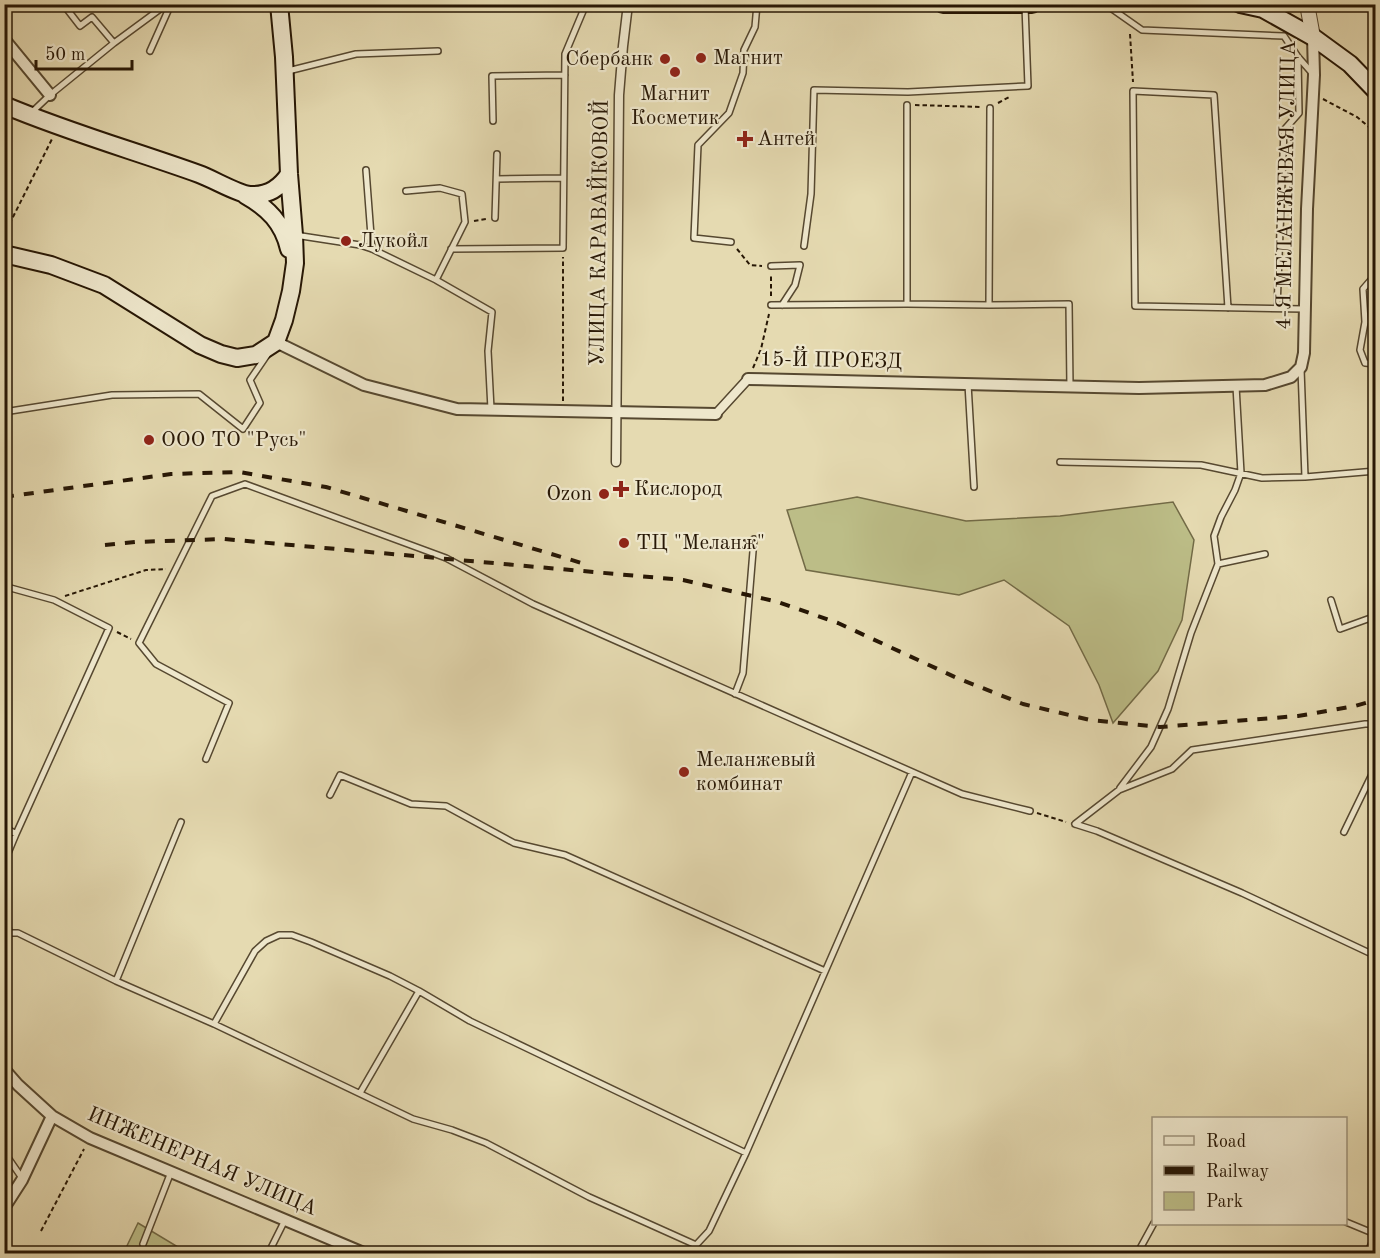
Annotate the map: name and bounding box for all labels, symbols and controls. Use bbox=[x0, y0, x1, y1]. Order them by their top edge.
scale bar bbox=[36, 33, 132, 71]
street label: 4-Я МЕЛАНЖЕВАЯ УЛИЦА bbox=[1274, 40, 1300, 330]
text: 50 m bbox=[45, 46, 85, 64]
place label: Магнит bbox=[713, 48, 783, 69]
place label: Сбербанк bbox=[565, 49, 653, 70]
marker: Магнит bbox=[694, 51, 708, 65]
marker: Сбербанк bbox=[658, 52, 672, 66]
marker: Магнит Косметик bbox=[668, 65, 682, 79]
place label: Магнит Косметик bbox=[631, 84, 720, 129]
street label: УЛИЦА КАРАВАЙКОВОЙ bbox=[582, 100, 613, 366]
place label: Антей bbox=[757, 129, 815, 150]
marker: Антей bbox=[738, 132, 752, 146]
place label: Лукойл bbox=[358, 231, 428, 252]
marker: Лукойл bbox=[339, 234, 353, 248]
street label: 15-Й ПРОЕЗД bbox=[760, 344, 902, 373]
place label: ООО ТО "Русь" bbox=[161, 430, 306, 451]
marker: ООО ТО "Русь" bbox=[142, 433, 156, 447]
place label: Кислород bbox=[634, 479, 722, 500]
marker: Кислород bbox=[612, 480, 630, 498]
place label: Ozon bbox=[546, 484, 592, 505]
marker: Ozon bbox=[597, 487, 611, 501]
place label: ТЦ "Меланж" bbox=[636, 533, 765, 554]
marker: ТЦ "Меланж" bbox=[617, 536, 631, 550]
place label: Меланжевый комбинат bbox=[696, 750, 816, 795]
marker: Меланжевый комбинат bbox=[677, 765, 691, 779]
street label: ИНЖЕНЕРНАЯ УЛИЦА bbox=[84, 1104, 320, 1220]
legend bbox=[1152, 1117, 1347, 1225]
text: Road bbox=[1206, 1133, 1246, 1151]
text: Railway bbox=[1206, 1163, 1269, 1181]
text: Park bbox=[1206, 1193, 1243, 1211]

